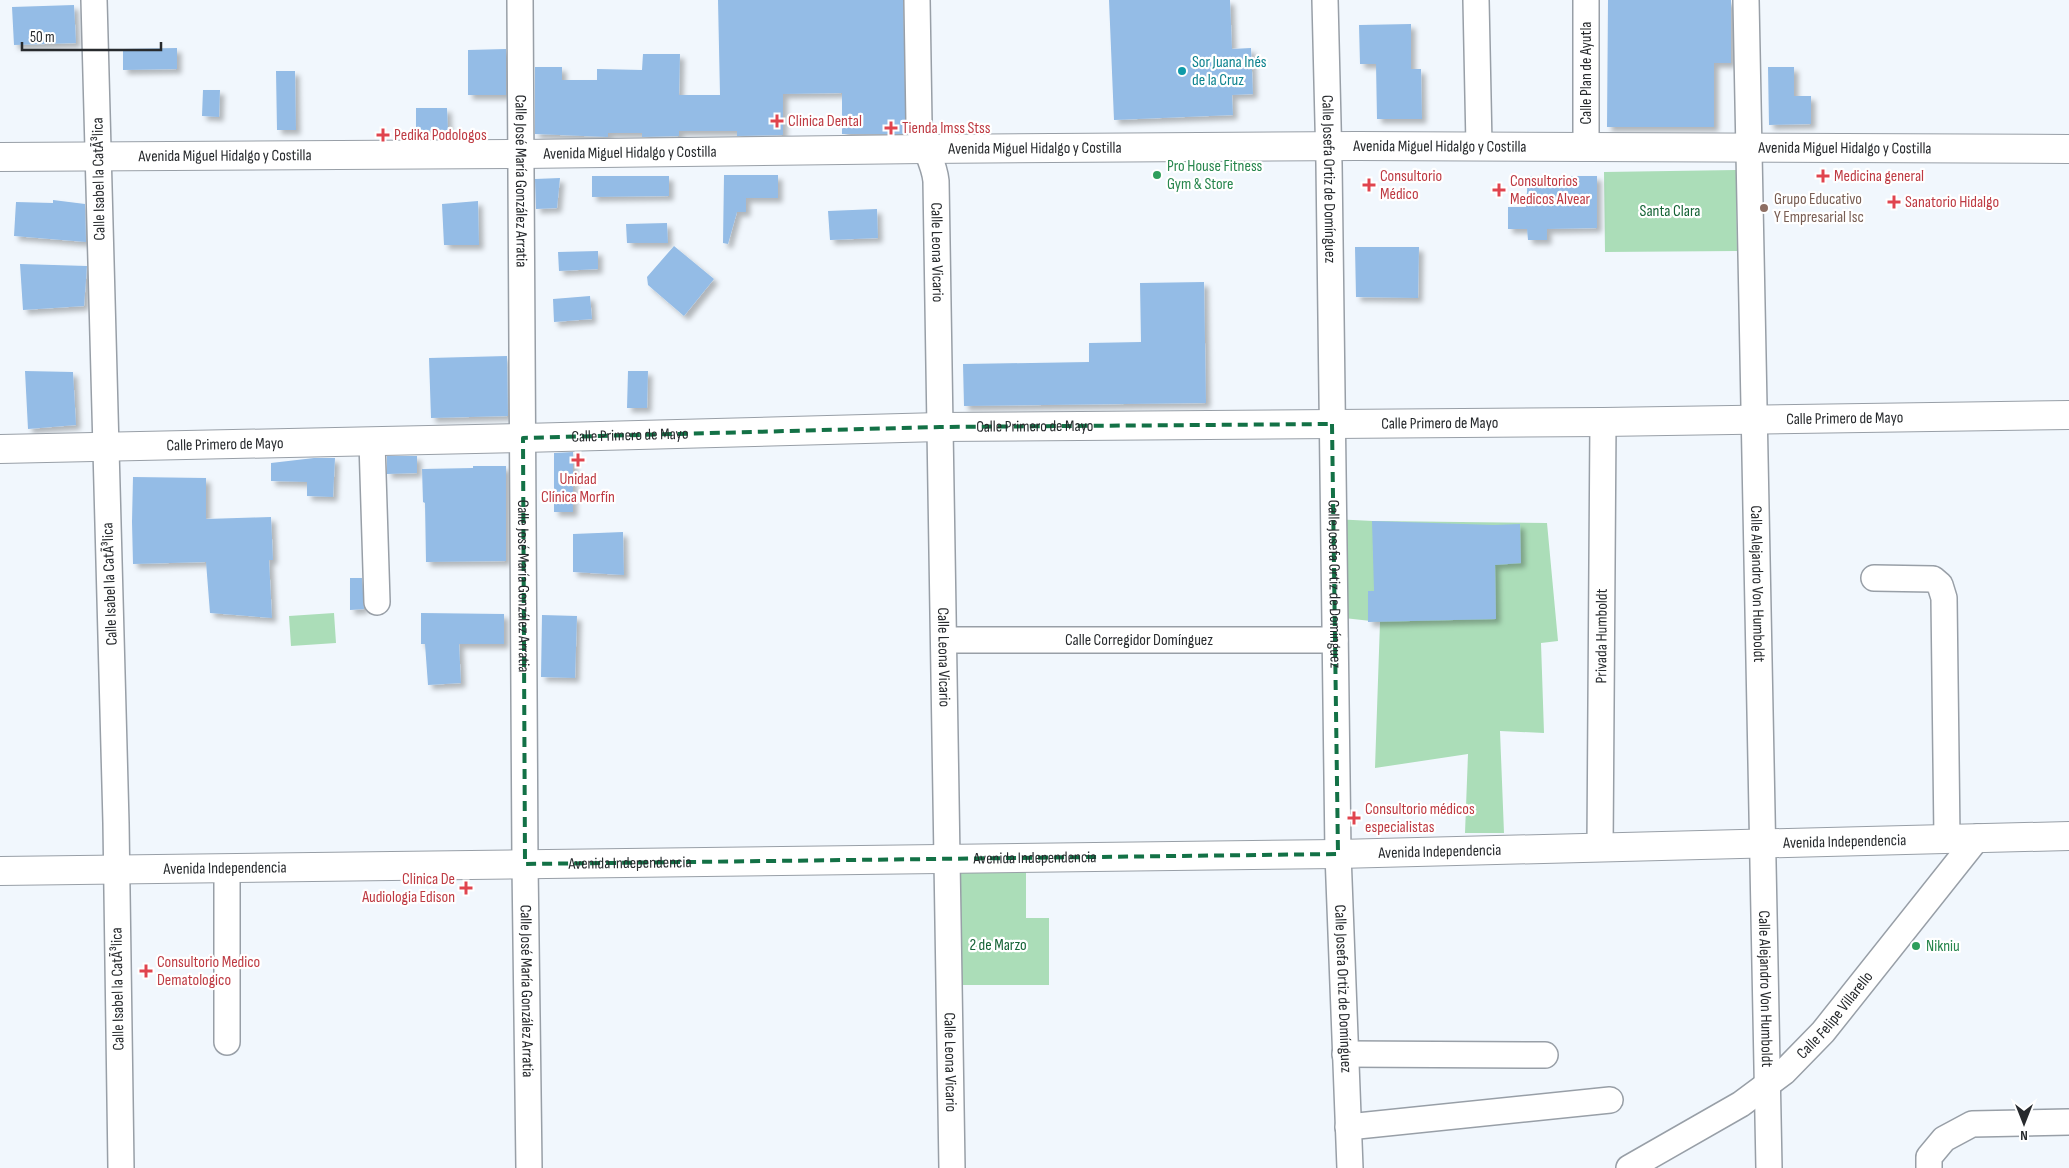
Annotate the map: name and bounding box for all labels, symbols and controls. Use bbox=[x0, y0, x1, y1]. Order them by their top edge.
scale bar bbox=[22, 20, 161, 52]
street label: Calle Plan de Ayutla bbox=[1577, 21, 1596, 125]
text: 50 m bbox=[30, 28, 55, 47]
place label: Sor Juana Inés de la Cruz bbox=[1192, 53, 1267, 90]
marker: Sor Juana Inés de la Cruz bbox=[1176, 65, 1188, 77]
street label: Calle José María González Arratia bbox=[511, 95, 531, 267]
street label: Calle Josefa Ortiz de Domínguez bbox=[1318, 95, 1340, 263]
place label: Clinica Dental bbox=[788, 112, 862, 131]
marker: Clinica Dental bbox=[770, 114, 784, 128]
street label: Calle Isabel la CatÃ³lica bbox=[88, 117, 110, 241]
place label: Tienda Imss Stss bbox=[902, 119, 991, 138]
marker: Tienda Imss Stss bbox=[884, 121, 898, 135]
place label: Pedika Podologos bbox=[394, 126, 487, 145]
marker: Pedika Podologos bbox=[376, 128, 390, 142]
street label: Avenida Miguel Hidalgo y Costilla bbox=[1352, 136, 1527, 156]
street label: Avenida Miguel Hidalgo y Costilla bbox=[947, 138, 1122, 158]
street label: Avenida Miguel Hidalgo y Costilla bbox=[1757, 138, 1932, 158]
street label: Avenida Miguel Hidalgo y Costilla bbox=[542, 142, 717, 163]
street label: Avenida Miguel Hidalgo y Costilla bbox=[137, 146, 312, 166]
place label: Pro House Fitness Gym & Store bbox=[1167, 157, 1262, 194]
place label: Consultorio Médico bbox=[1380, 167, 1442, 204]
place label: Medicina general bbox=[1834, 167, 1924, 186]
marker: Pro House Fitness Gym & Store bbox=[1151, 169, 1163, 181]
marker: Medicina general bbox=[1816, 169, 1830, 183]
place label: Consultorios Medicos Alvear bbox=[1510, 172, 1591, 209]
marker: Consultorio Médico bbox=[1362, 178, 1376, 192]
marker: Consultorios Medicos Alvear bbox=[1492, 183, 1506, 197]
place label: Grupo Educativo Y Empresarial Isc bbox=[1774, 190, 1864, 227]
place label: Sanatorio Hidalgo bbox=[1905, 193, 1999, 212]
marker: Sanatorio Hidalgo bbox=[1887, 195, 1901, 209]
street label: Calle Leona Vicario bbox=[927, 202, 947, 302]
park label: Santa Clara bbox=[1640, 202, 1700, 221]
marker: Grupo Educativo Y Empresarial Isc bbox=[1758, 202, 1770, 214]
street label: Calle Primero de Mayo bbox=[1786, 408, 1903, 429]
street label: Calle Primero de Mayo bbox=[1381, 413, 1498, 433]
street label: Calle Primero de Mayo bbox=[976, 416, 1093, 436]
street label: Calle Primero de Mayo bbox=[571, 424, 689, 446]
street label: Calle Primero de Mayo bbox=[166, 434, 284, 455]
marker: Unidad Clínica Morfín bbox=[571, 453, 585, 467]
place label: Unidad Clínica Morfín bbox=[541, 470, 615, 507]
street label: Calle José María González Arratia bbox=[513, 500, 533, 672]
street label: Calle Josefa Ortiz de Domínguez bbox=[1324, 500, 1345, 668]
street label: Calle Alejandro Von Humboldt bbox=[1746, 505, 1769, 663]
street label: Calle Isabel la CatÃ³lica bbox=[98, 522, 122, 646]
street label: Privada Humboldt bbox=[1592, 588, 1611, 683]
street label: Calle Leona Vicario bbox=[933, 607, 954, 707]
street label: Calle Corregidor Domínguez bbox=[1065, 631, 1213, 650]
place label: Consultorio médicos especialistas bbox=[1365, 800, 1475, 837]
marker: Consultorio médicos especialistas bbox=[1347, 811, 1361, 825]
street label: Avenida Independencia bbox=[1782, 831, 1907, 853]
street label: Avenida Independencia bbox=[1377, 840, 1502, 863]
street label: Avenida Independencia bbox=[972, 848, 1097, 868]
street label: Avenida Independencia bbox=[567, 853, 692, 873]
street label: Avenida Independencia bbox=[162, 858, 287, 878]
place label: Clinica De Audiologia Edison bbox=[361, 870, 455, 907]
marker: Clinica De Audiologia Edison bbox=[459, 881, 473, 895]
street label: Calle José María González Arratia bbox=[516, 904, 537, 1077]
street label: Calle Josefa Ortiz de Domínguez bbox=[1330, 904, 1356, 1074]
street label: Calle Alejandro Von Humboldt bbox=[1754, 910, 1777, 1068]
street label: Calle Isabel la CatÃ³lica bbox=[107, 927, 129, 1051]
park label: 2 de Marzo bbox=[969, 936, 1027, 955]
place label: Nikniu bbox=[1926, 937, 1960, 956]
marker: Nikniu bbox=[1910, 940, 1922, 952]
place label: Consultorio Medico Dematologico bbox=[157, 953, 260, 990]
marker: Consultorio Medico Dematologico bbox=[139, 964, 153, 978]
street label: Calle Felipe Villarello bbox=[1793, 968, 1877, 1063]
street label: Calle Leona Vicario bbox=[940, 1012, 961, 1112]
north arrow bbox=[1999, 1098, 2049, 1148]
text: N bbox=[2020, 1127, 2028, 1144]

